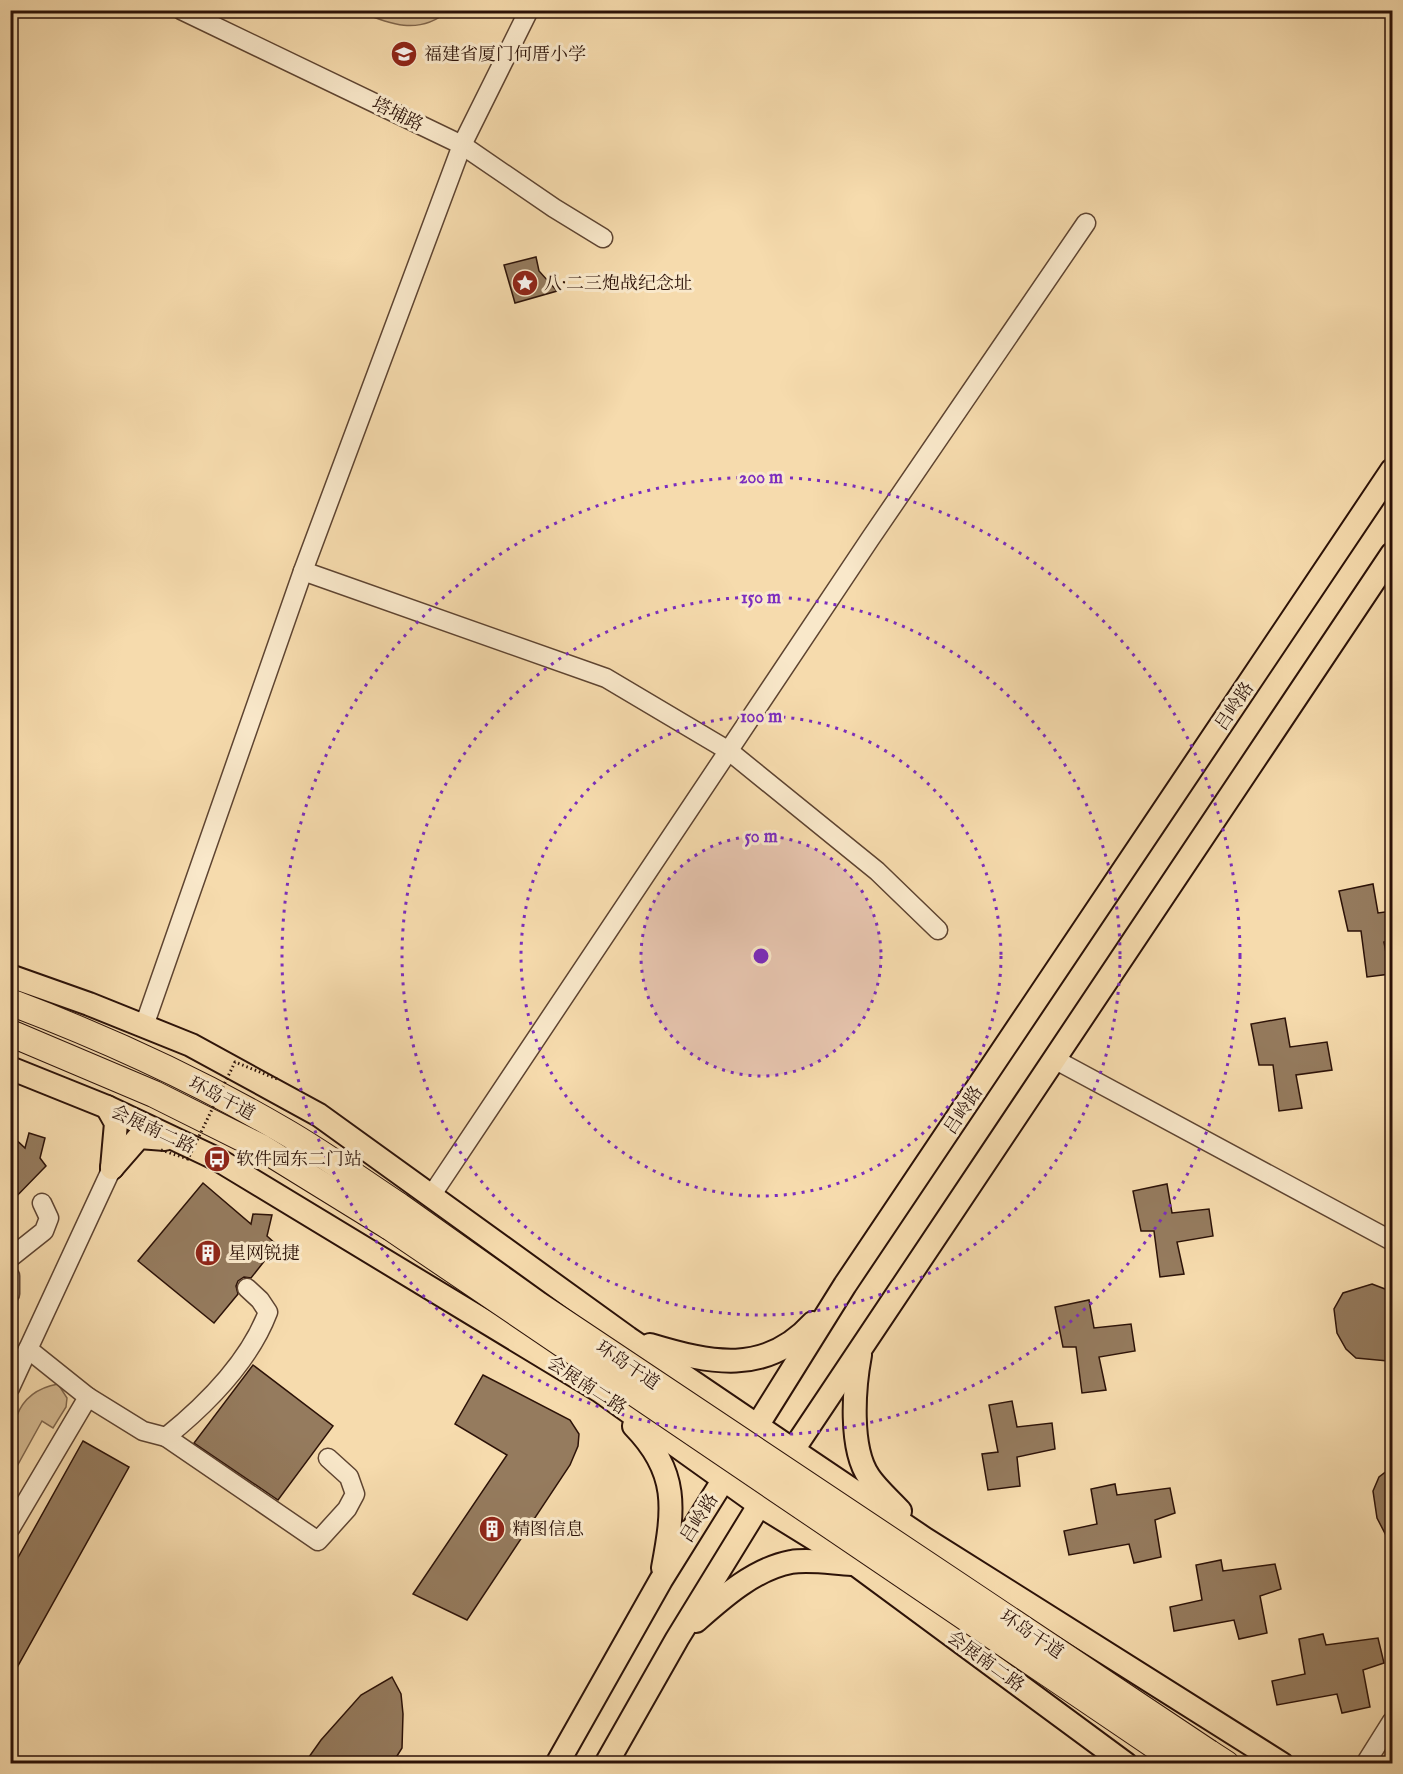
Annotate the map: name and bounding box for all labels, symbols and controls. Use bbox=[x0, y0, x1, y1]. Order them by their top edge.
school or university icon: 福建省厦门何厝小学 bbox=[389, 39, 419, 69]
place label: 福建省厦门何厝小学 bbox=[424, 44, 586, 67]
street label: 塔埔路 bbox=[368, 93, 427, 138]
place icon: 八·二三炮战纪念址 bbox=[510, 268, 540, 298]
place label: 八·二三炮战纪念址 bbox=[544, 273, 692, 296]
text: 200 m bbox=[739, 467, 783, 490]
text: 150 m bbox=[741, 587, 781, 610]
street label: 吕岭路 bbox=[1211, 678, 1260, 736]
text: 100 m bbox=[740, 706, 782, 729]
text: 50 m bbox=[744, 826, 778, 849]
centre of rings bbox=[751, 946, 771, 966]
street label: 环岛干道 bbox=[184, 1072, 258, 1126]
street label: 吕岭路 bbox=[940, 1082, 989, 1140]
street label: 会展南二路 bbox=[107, 1101, 198, 1160]
bus stop icon: 软件园东二门站 bbox=[202, 1144, 232, 1174]
place label: 软件园东二门站 bbox=[236, 1149, 362, 1172]
building icon: 星网锐捷 bbox=[193, 1238, 223, 1268]
place label: 星网锐捷 bbox=[228, 1243, 300, 1266]
street label: 环岛干道 bbox=[591, 1337, 663, 1396]
street label: 会展南二路 bbox=[542, 1352, 630, 1420]
street label: 吕岭路 bbox=[676, 1490, 724, 1548]
building icon: 精图信息 bbox=[477, 1514, 507, 1544]
place label: 精图信息 bbox=[512, 1519, 584, 1542]
street label: 环岛干道 bbox=[995, 1606, 1067, 1665]
street label: 会展南二路 bbox=[942, 1626, 1028, 1698]

